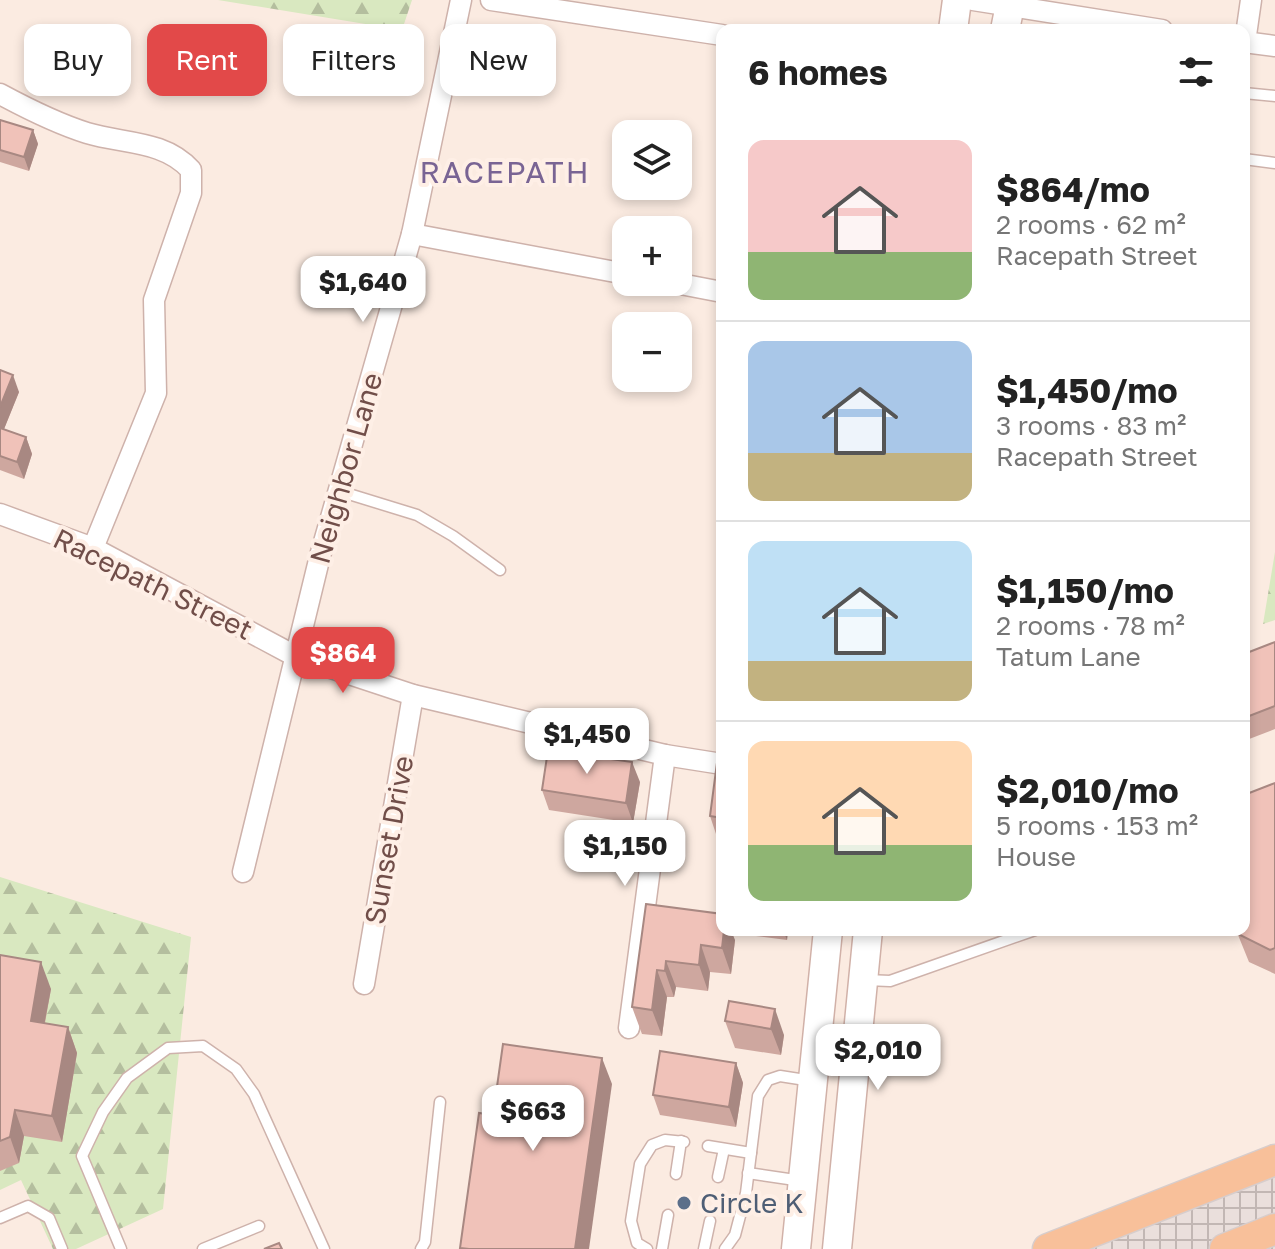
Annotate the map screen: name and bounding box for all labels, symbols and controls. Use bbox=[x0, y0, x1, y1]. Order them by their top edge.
chip: Buy bbox=[24, 24, 131, 96]
chip: Rent bbox=[147, 24, 267, 96]
chip: Filters bbox=[283, 24, 424, 96]
chip: New bbox=[440, 24, 556, 96]
icon: filters bbox=[1174, 50, 1218, 94]
text: 6 homes bbox=[748, 52, 888, 92]
map controls bbox=[612, 120, 692, 392]
button: layers bbox=[612, 120, 692, 200]
district label: RACEPATH bbox=[420, 154, 590, 190]
text: $864/mo bbox=[996, 169, 1150, 209]
icon: home bbox=[812, 172, 908, 268]
text: 2 rooms · 62 m² bbox=[996, 209, 1186, 240]
button: + bbox=[612, 216, 692, 296]
text: Racepath Street bbox=[996, 240, 1198, 271]
pin: $1,640 bbox=[298, 256, 428, 324]
text: $1,640 bbox=[319, 266, 407, 297]
button: − bbox=[612, 312, 692, 392]
street label: Neighbor Lane bbox=[303, 369, 389, 567]
text: $1,450/mo bbox=[996, 370, 1178, 410]
icon: home bbox=[812, 373, 908, 469]
text: 3 rooms · 83 m² bbox=[996, 410, 1186, 441]
text: Racepath Street bbox=[996, 441, 1198, 472]
street label: Racepath Street bbox=[48, 521, 258, 646]
text: $1,150/mo bbox=[996, 570, 1174, 610]
icon: home bbox=[812, 573, 908, 669]
text: 2 rooms · 78 m² bbox=[996, 610, 1185, 641]
pin: $864 bbox=[296, 627, 390, 695]
text: $864 bbox=[310, 637, 376, 668]
text: Tatum Lane bbox=[996, 641, 1141, 672]
pin: $1,450 bbox=[522, 708, 652, 776]
text: $1,450 bbox=[543, 718, 631, 749]
street label: Sunset Drive bbox=[357, 753, 420, 927]
text: $2,010/mo bbox=[996, 770, 1179, 810]
icon: home bbox=[812, 773, 908, 869]
text: 5 rooms · 153 m² bbox=[996, 810, 1198, 841]
pin: $1,150 bbox=[560, 820, 690, 888]
text: $1,150 bbox=[582, 830, 668, 861]
text: House bbox=[996, 841, 1076, 872]
pin: $2,010 bbox=[813, 1024, 943, 1092]
text: $2,010 bbox=[834, 1034, 922, 1065]
pin: $663 bbox=[486, 1085, 580, 1153]
text: $663 bbox=[500, 1095, 566, 1126]
place label: Circle K bbox=[700, 1186, 804, 1219]
marker: Circle K bbox=[675, 1194, 693, 1212]

